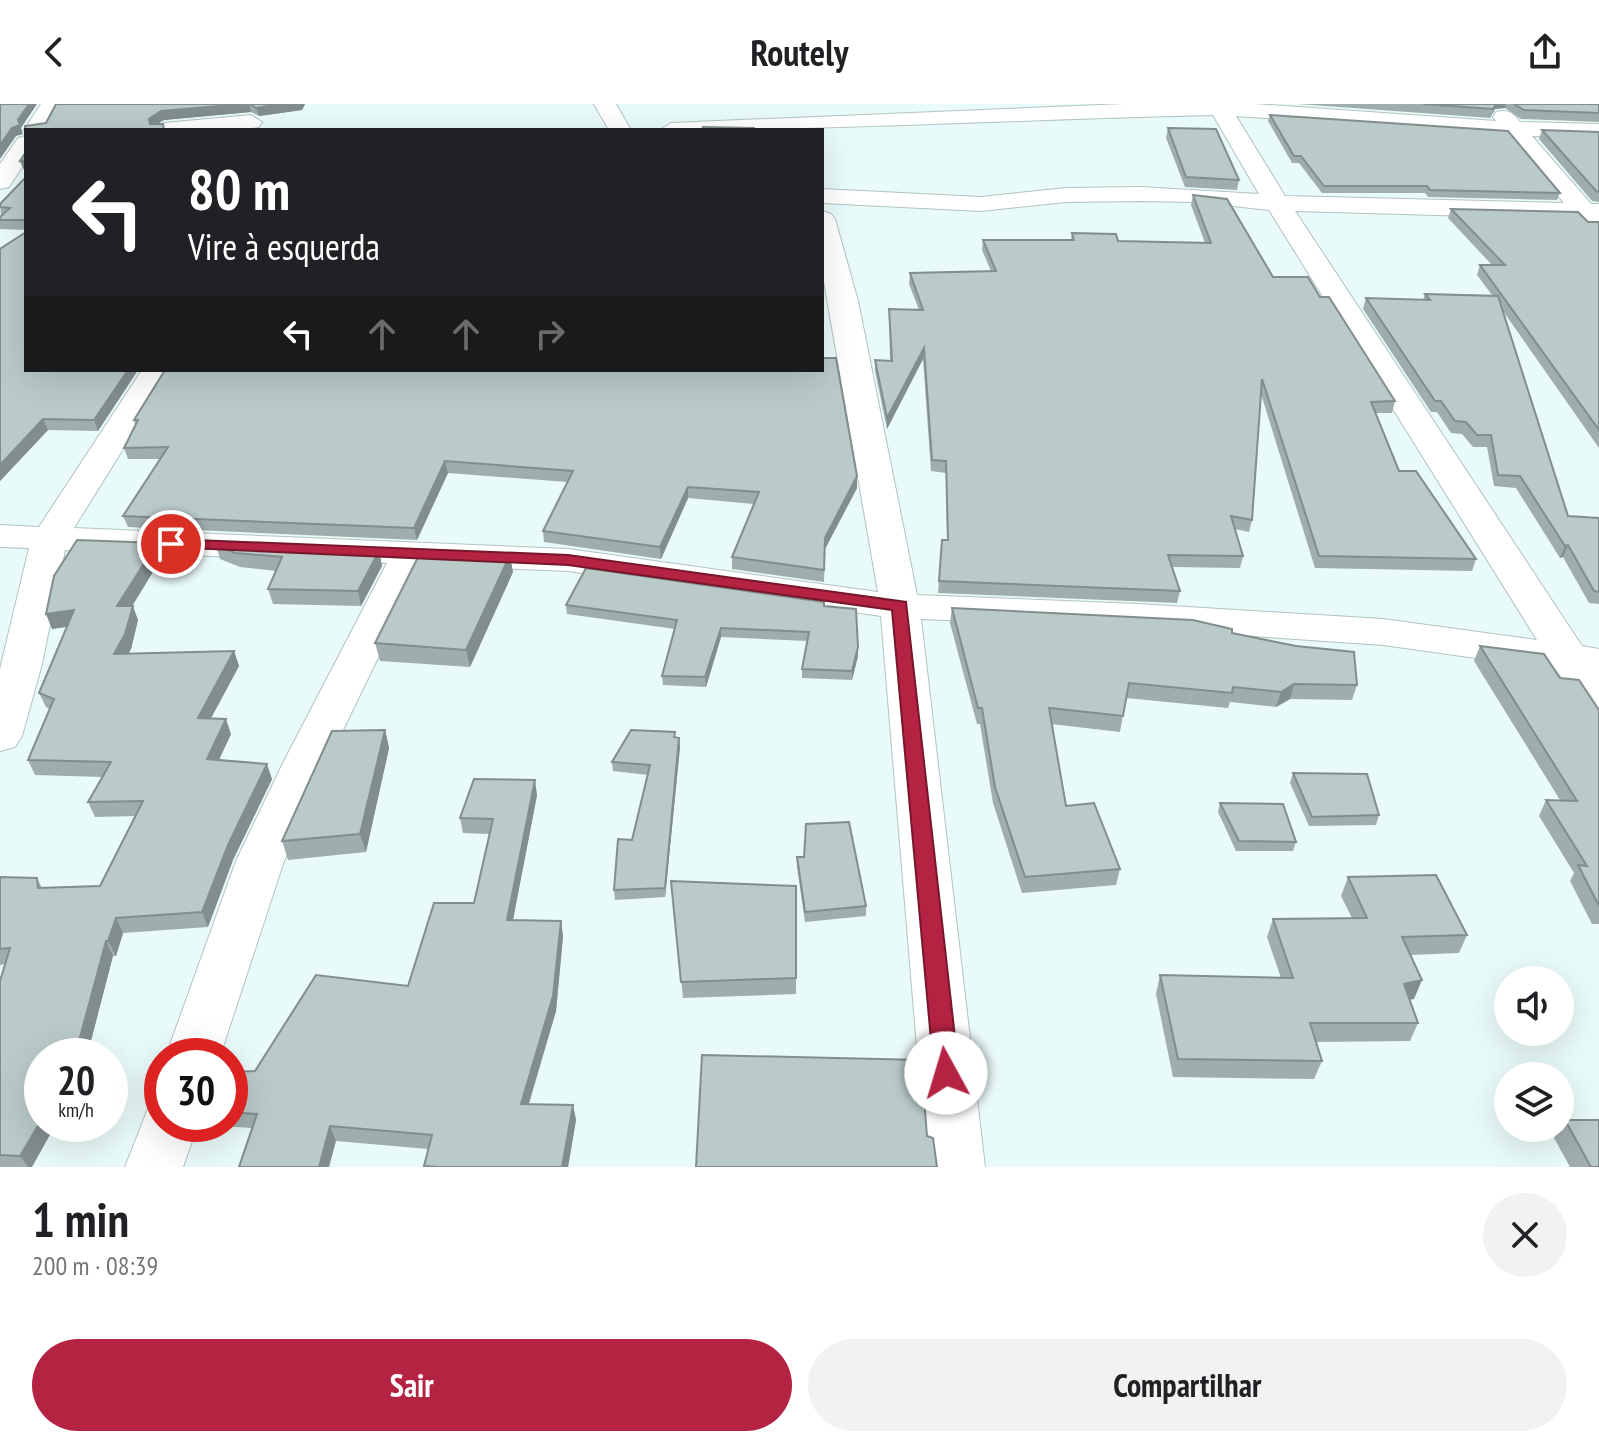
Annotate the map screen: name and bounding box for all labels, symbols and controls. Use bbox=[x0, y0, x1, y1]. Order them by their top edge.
text: Routely bbox=[751, 29, 848, 76]
icon: back bbox=[32, 30, 76, 74]
icon: share bbox=[1523, 30, 1567, 74]
text: 80 m bbox=[188, 153, 290, 225]
icon: left bbox=[56, 160, 160, 264]
text: Vire à esquerda bbox=[188, 223, 380, 270]
icon: left bbox=[276, 312, 320, 356]
icon: ahead bbox=[360, 312, 404, 356]
icon: ahead bbox=[444, 312, 488, 356]
icon: right bbox=[528, 312, 572, 356]
pin bbox=[137, 510, 205, 578]
icon: arrive bbox=[149, 522, 193, 566]
map controls bbox=[1494, 966, 1574, 1142]
button: sound bbox=[1494, 966, 1574, 1046]
position arrow bbox=[904, 1031, 988, 1115]
speed limit sign: 30 bbox=[144, 1038, 248, 1142]
text: 20 bbox=[57, 1054, 95, 1106]
button: layers bbox=[1494, 1062, 1574, 1142]
text: km/h bbox=[58, 1097, 94, 1123]
text: 1 min bbox=[32, 1188, 129, 1250]
button: close bbox=[1483, 1193, 1567, 1277]
text: 200 m · 08:39 bbox=[32, 1249, 158, 1282]
button: Sair bbox=[32, 1339, 792, 1431]
button: Compartilhar bbox=[808, 1339, 1567, 1431]

